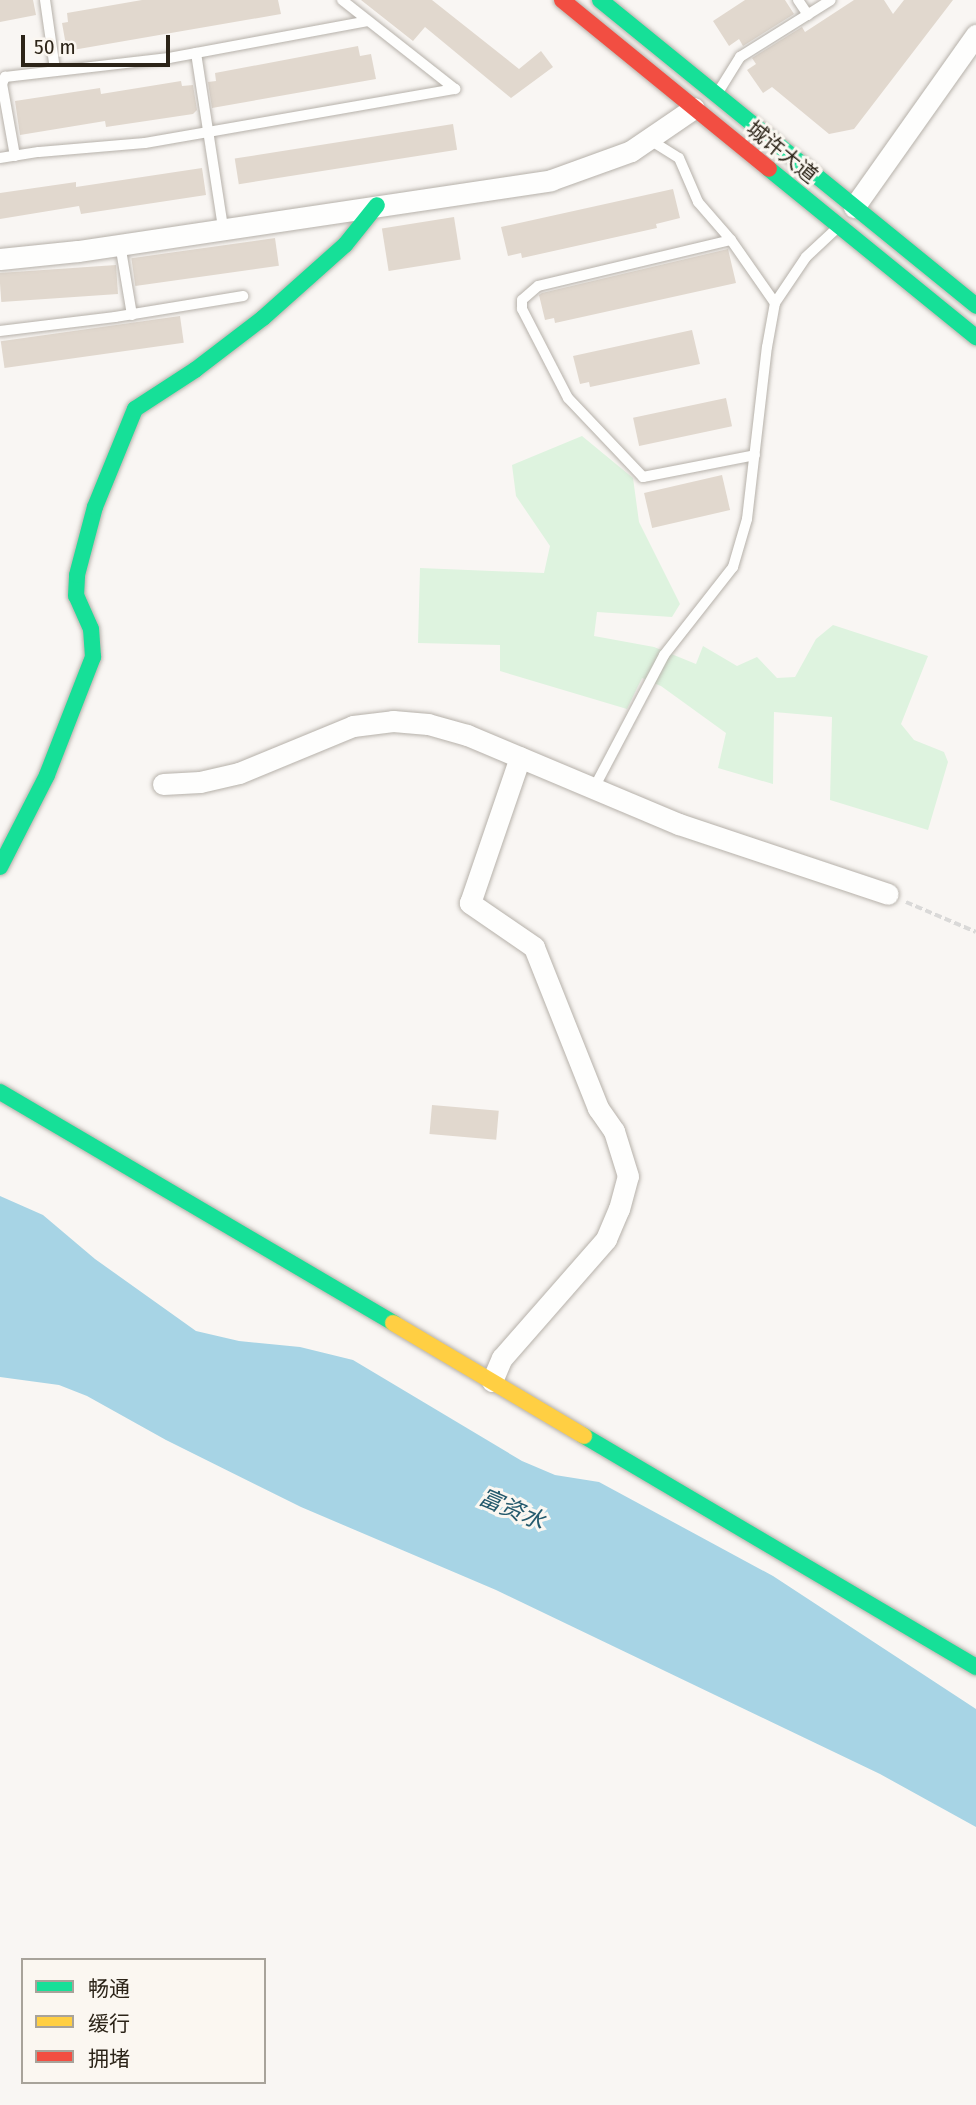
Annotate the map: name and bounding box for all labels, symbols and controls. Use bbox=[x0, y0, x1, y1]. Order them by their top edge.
scale bar bbox=[24, 21, 173, 65]
text: 50 m bbox=[34, 34, 76, 60]
street label: 城许大道 bbox=[741, 116, 823, 188]
water label: 富资水 bbox=[475, 1483, 549, 1535]
legend bbox=[21, 1958, 266, 2084]
text: 畅通 bbox=[88, 1976, 130, 2002]
text: 缓行 bbox=[88, 2011, 130, 2037]
text: 拥堵 bbox=[88, 2046, 130, 2072]

